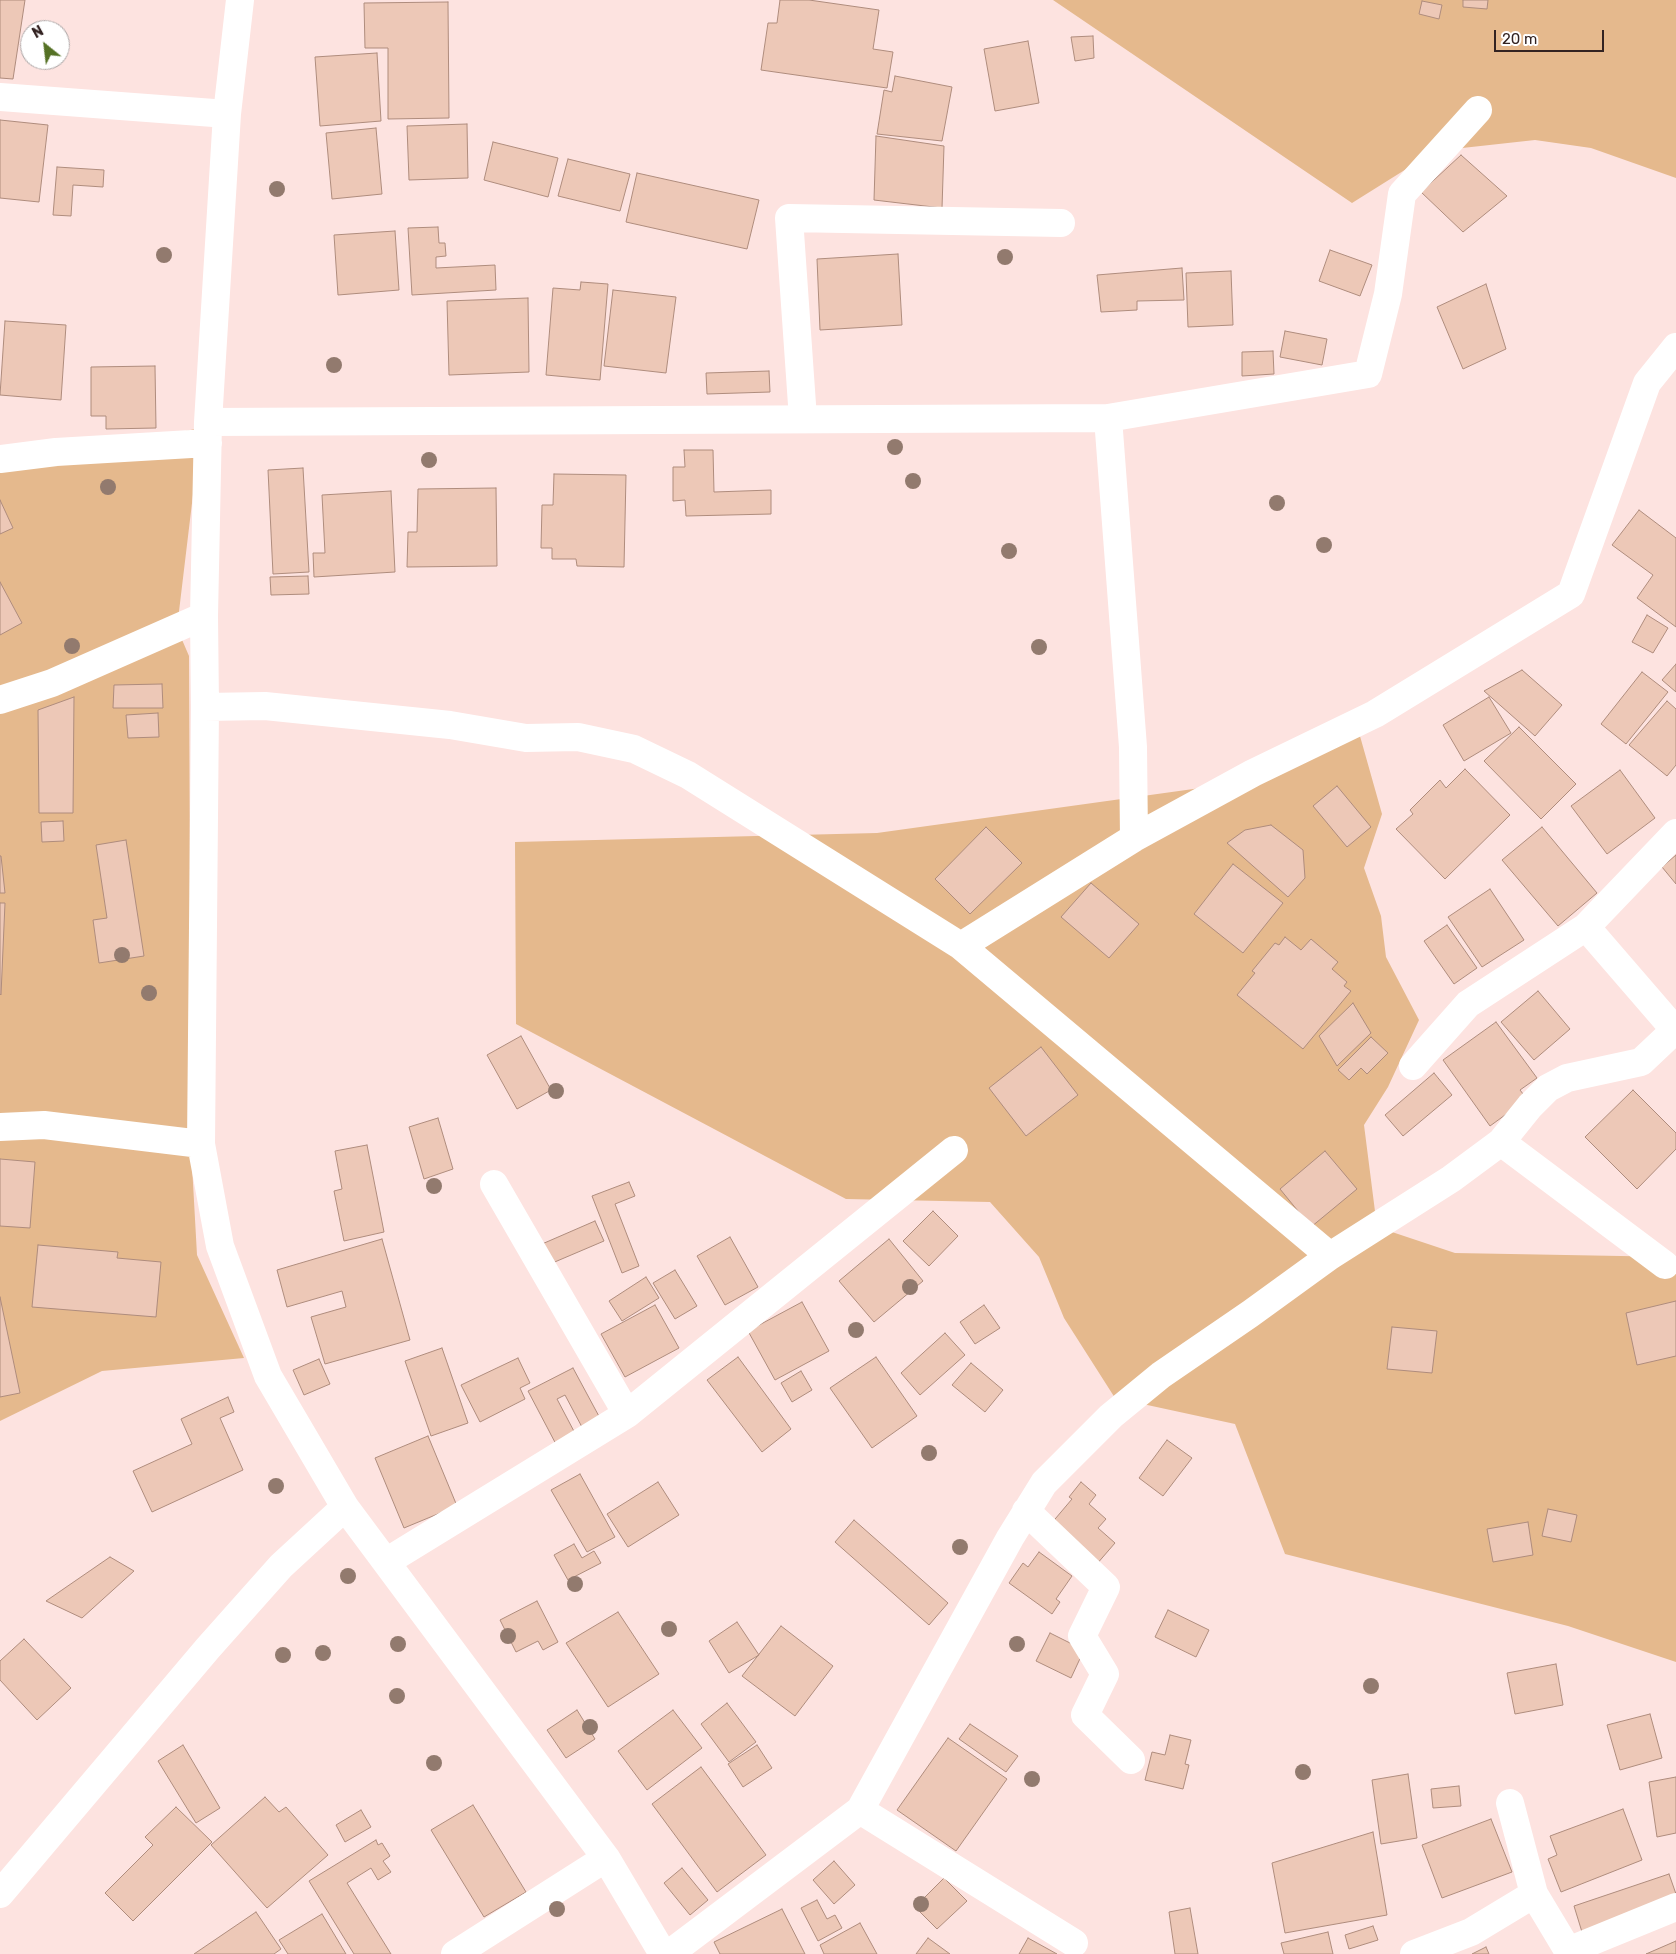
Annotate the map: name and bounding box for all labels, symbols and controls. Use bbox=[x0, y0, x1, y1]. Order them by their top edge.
north arrow bbox=[20, 20, 70, 70]
scale bar bbox=[1496, 20, 1606, 52]
text: N bbox=[29, 22, 46, 42]
text: 20 m bbox=[1502, 30, 1537, 48]

